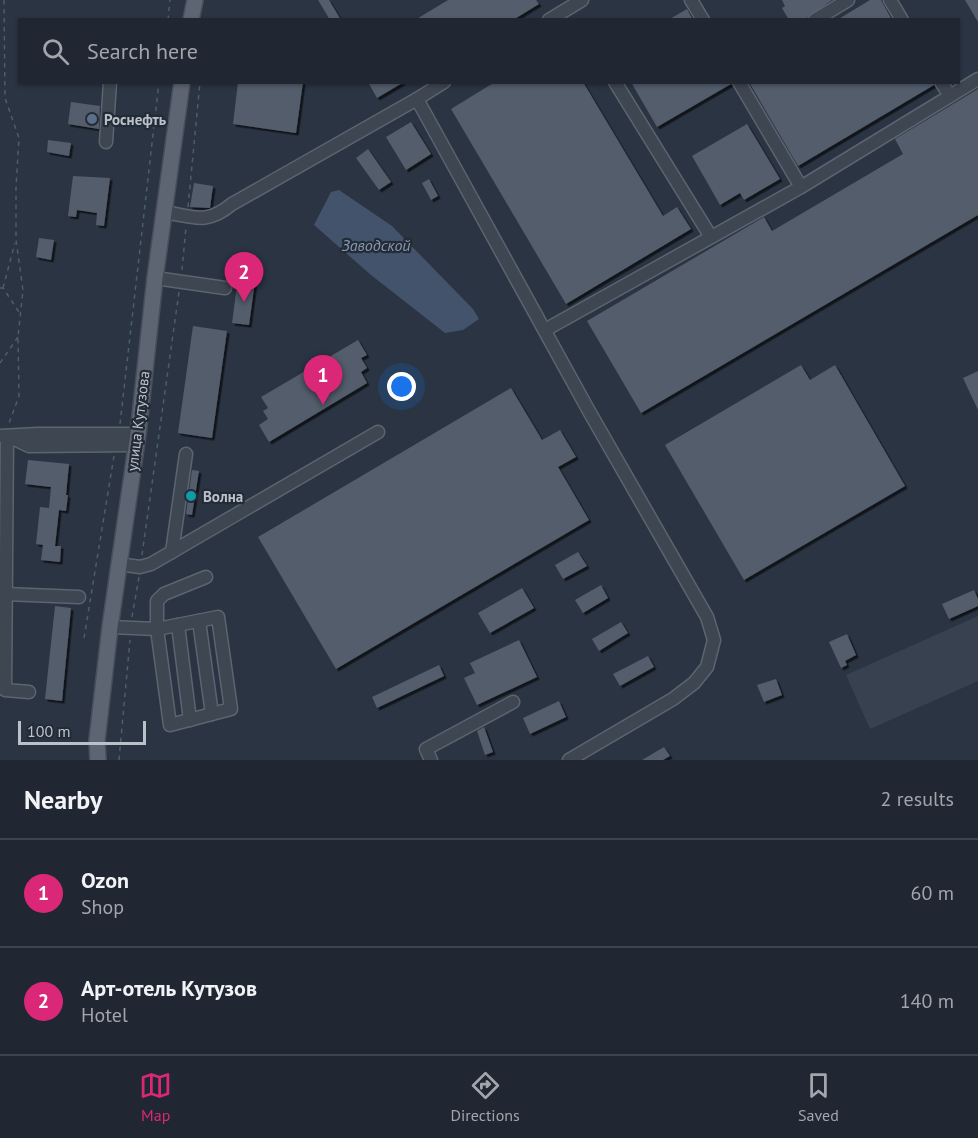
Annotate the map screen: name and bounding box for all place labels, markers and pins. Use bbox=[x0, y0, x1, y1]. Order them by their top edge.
place label: Роснефть bbox=[104, 110, 167, 129]
marker: Роснефть bbox=[85, 112, 99, 126]
pin: 2 bbox=[224, 252, 264, 302]
pin: 1 bbox=[304, 356, 342, 405]
place label: Волна bbox=[203, 487, 243, 506]
marker: Волна bbox=[184, 489, 198, 503]

